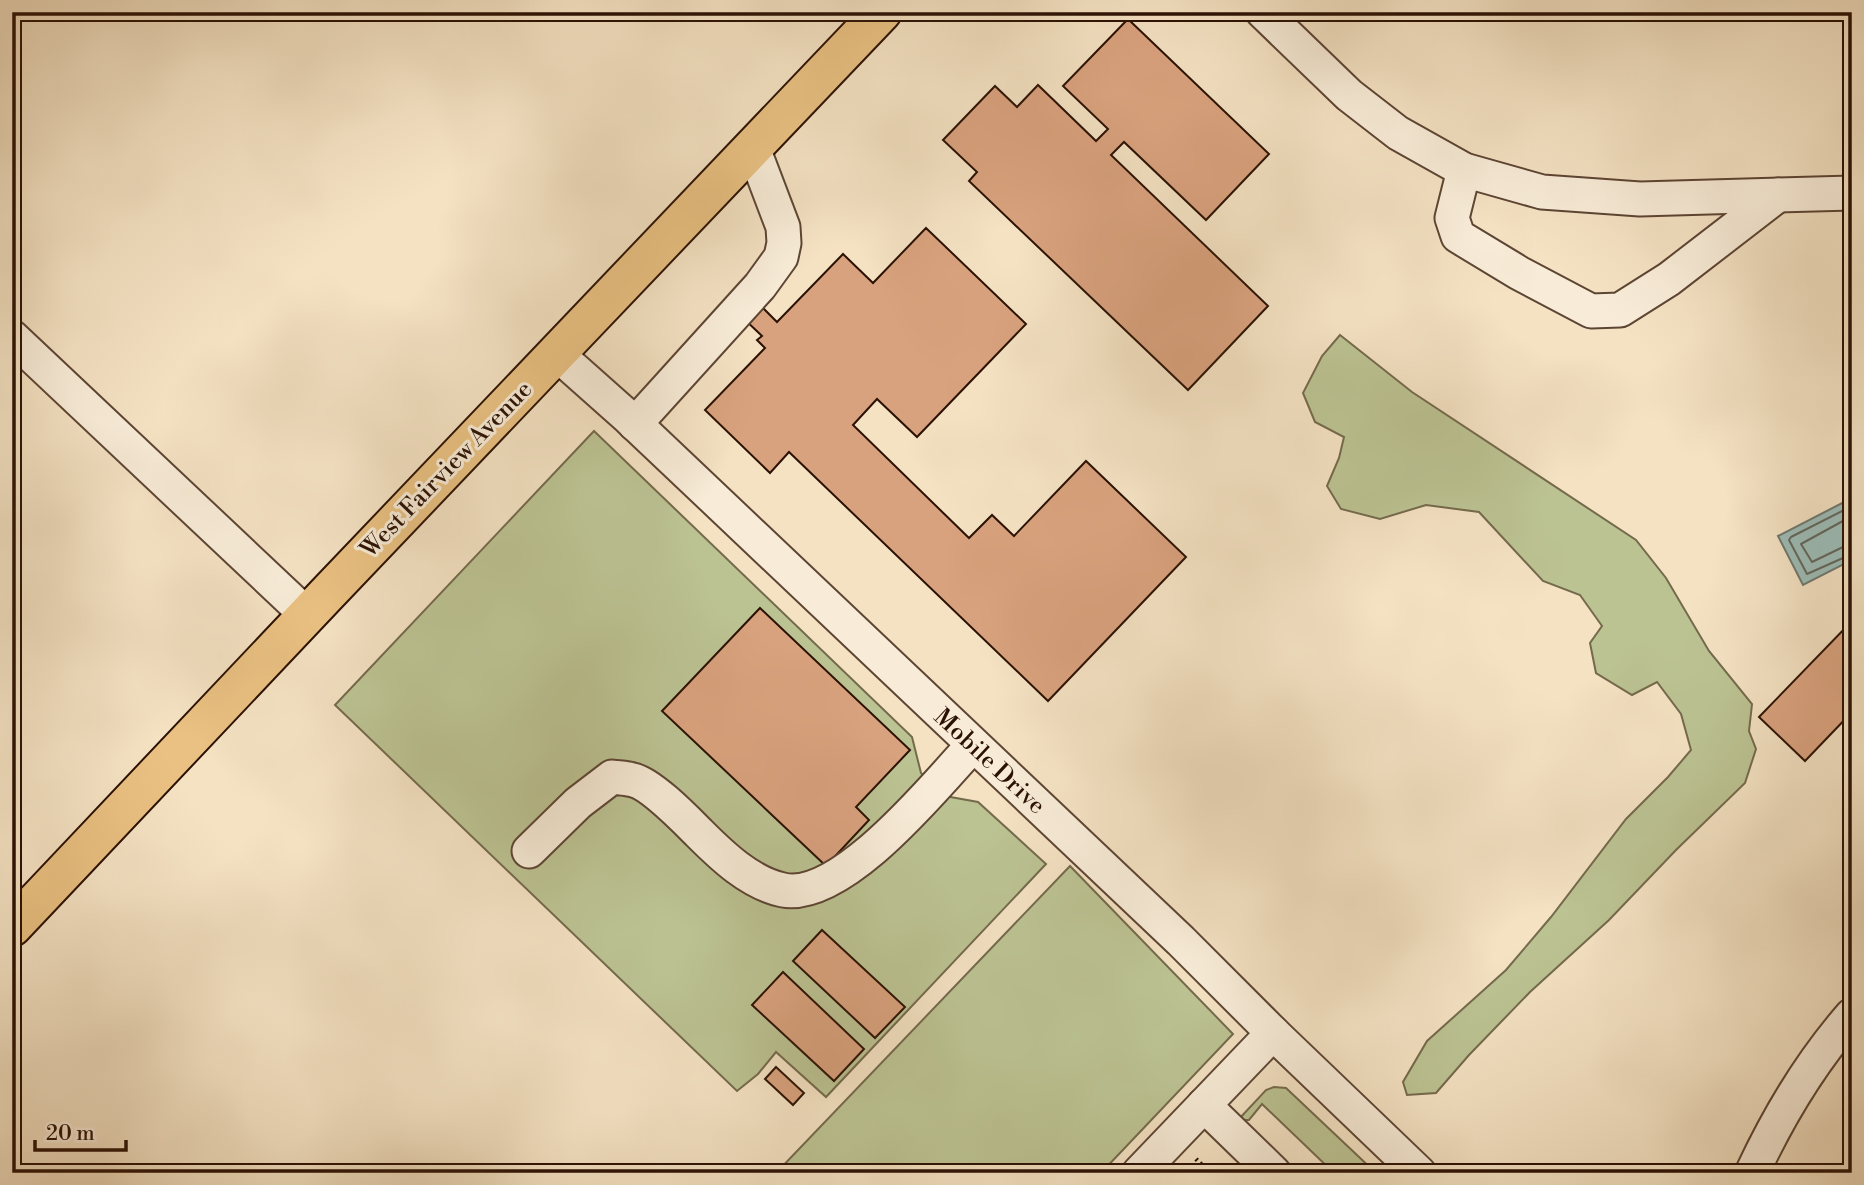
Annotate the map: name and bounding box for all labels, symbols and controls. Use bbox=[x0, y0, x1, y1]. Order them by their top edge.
street label: West Fairview Avenue bbox=[354, 375, 539, 565]
street label: Mobile Drive bbox=[927, 702, 1051, 821]
scale bar bbox=[35, 1108, 126, 1152]
text: 20 m bbox=[46, 1121, 95, 1147]

